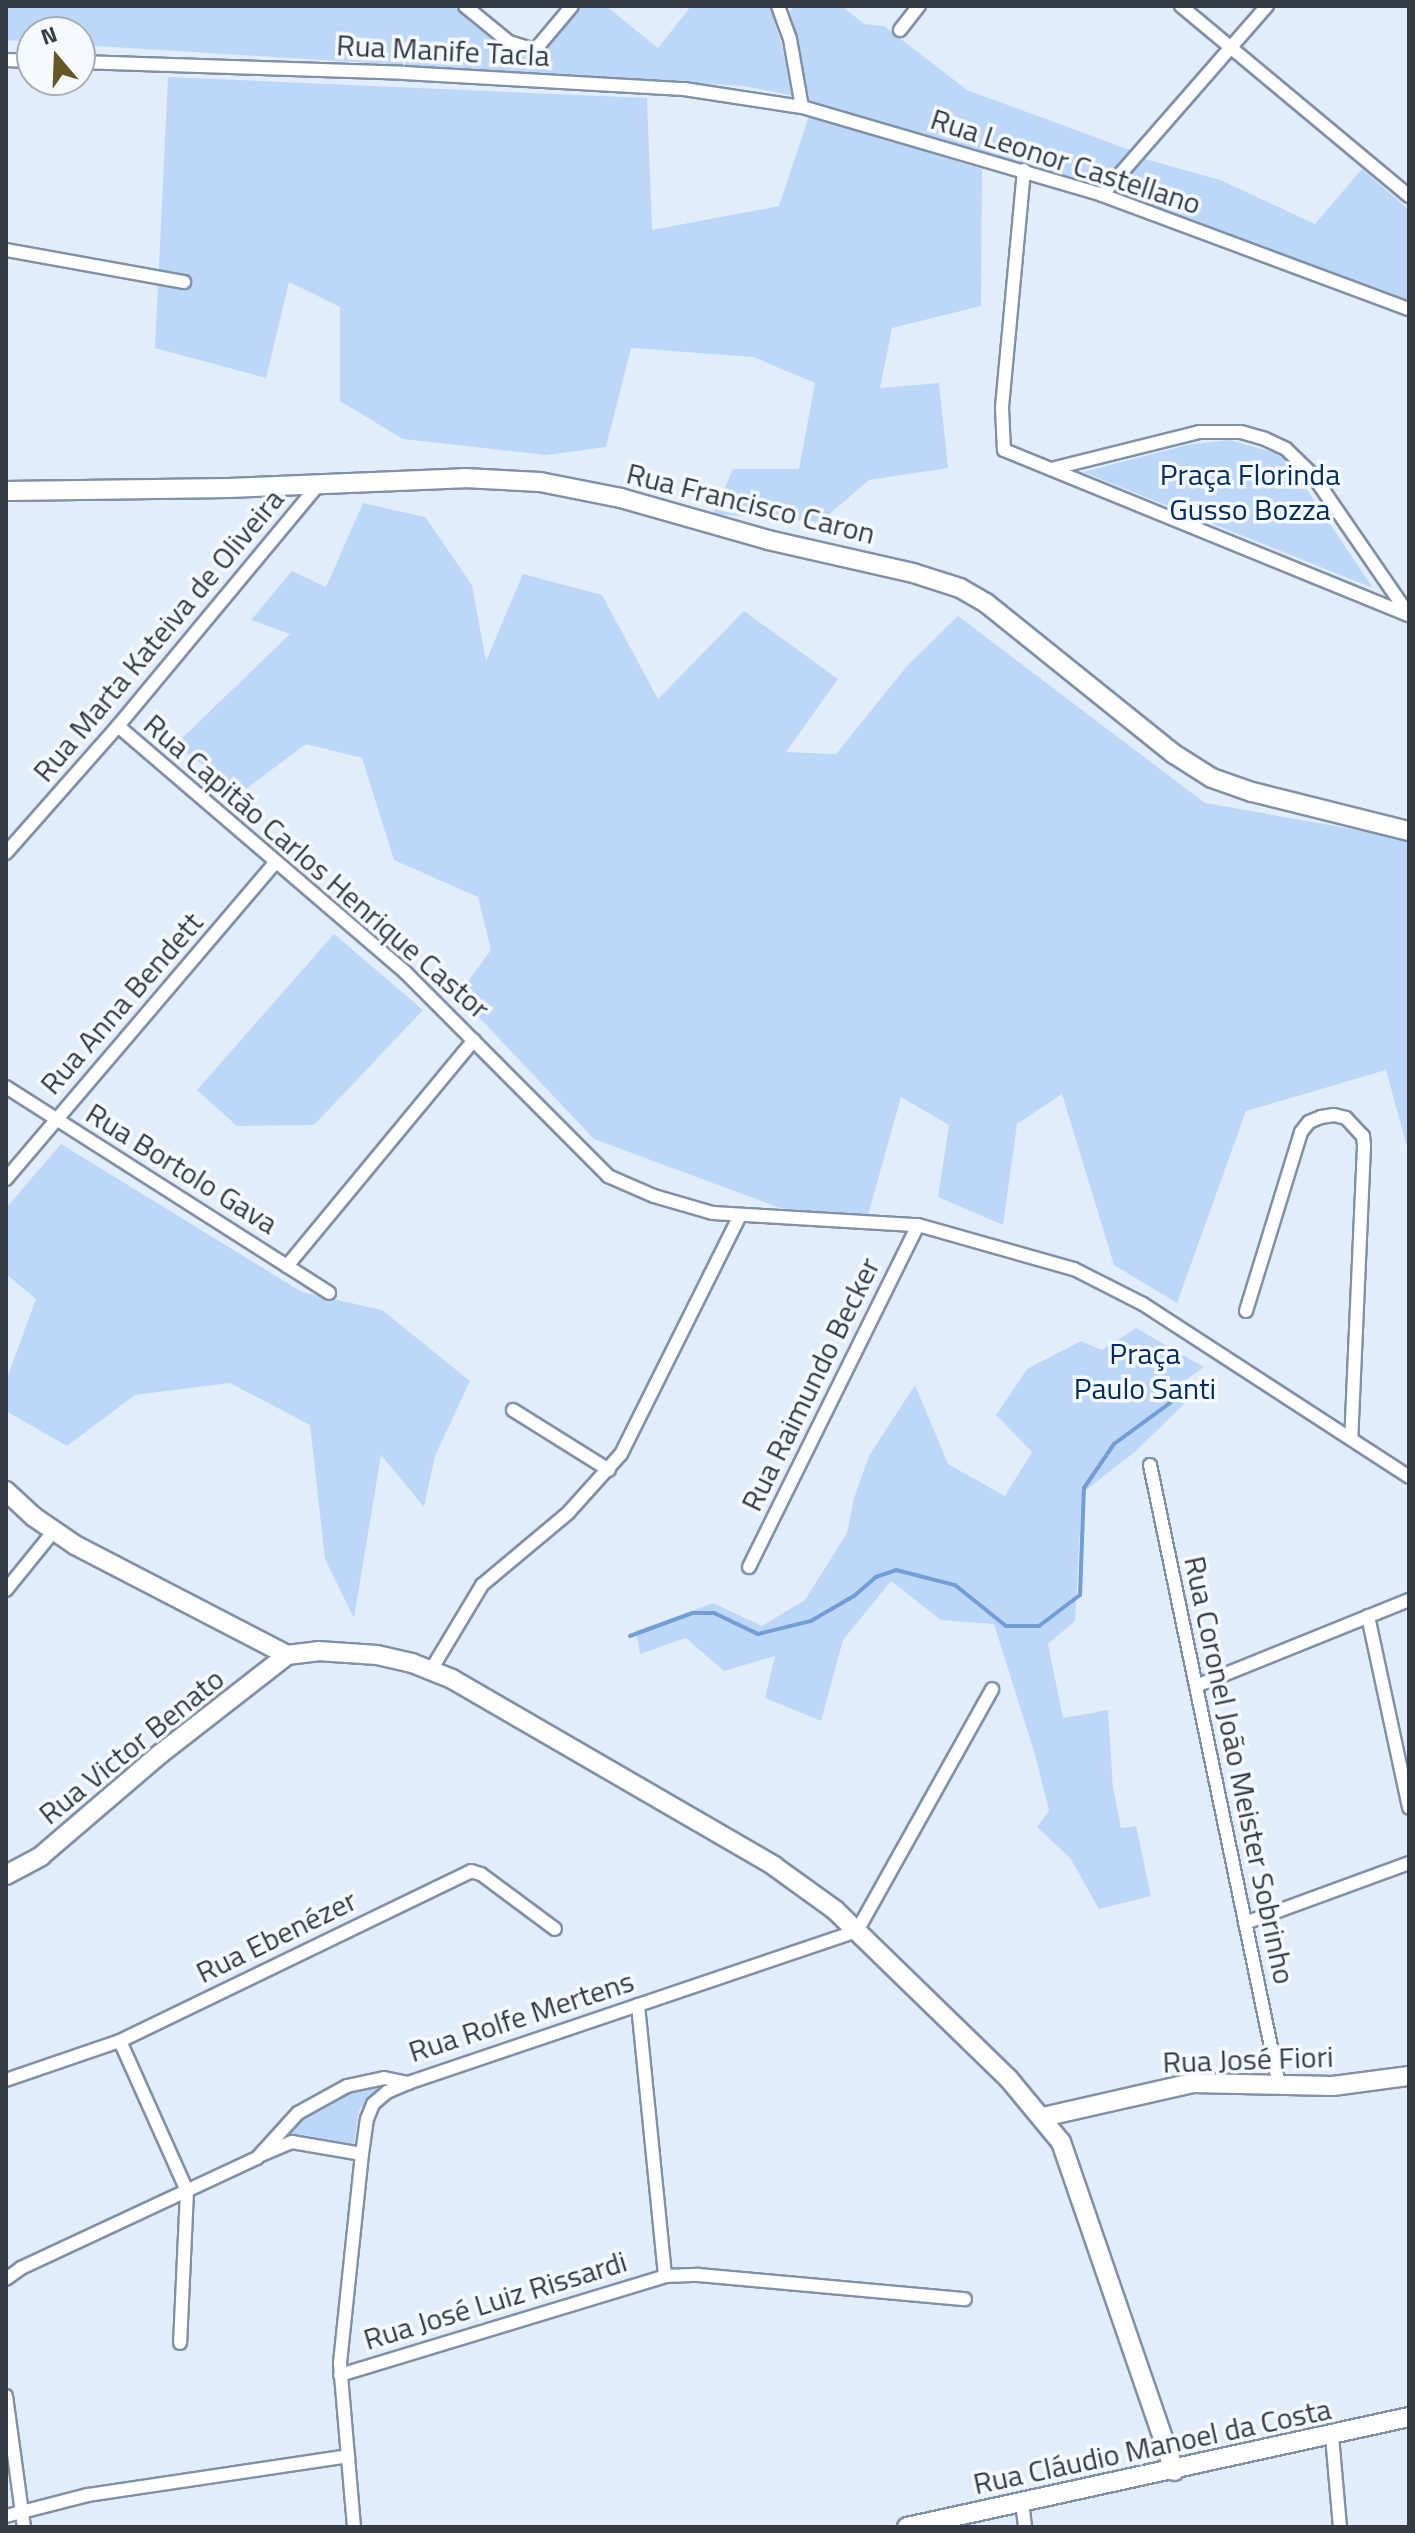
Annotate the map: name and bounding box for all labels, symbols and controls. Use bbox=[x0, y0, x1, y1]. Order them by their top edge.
north arrow bbox=[16, 16, 96, 96]
text: N bbox=[36, 17, 62, 54]
street label: Rua Manife Tacla bbox=[335, 26, 551, 74]
street label: Rua Leonor Castellano bbox=[926, 100, 1206, 222]
street label: Rua Francisco Caron bbox=[623, 455, 879, 551]
park label: Praça Florinda Gusso Bozza bbox=[1160, 456, 1340, 526]
street label: Rua Marta Kateiva de Oliveira bbox=[25, 481, 291, 789]
street label: Rua Capitão Carlos Henrique Castor bbox=[137, 706, 497, 1026]
street label: Rua Anna Bendett bbox=[32, 905, 210, 1101]
street label: Rua Bortolo Gava bbox=[80, 1095, 284, 1241]
street label: Rua Raimundo Becker bbox=[733, 1251, 887, 1517]
park label: Praça Paulo Santi bbox=[1074, 1335, 1216, 1406]
street label: Rua Coronel João Meister Sobrinho bbox=[1177, 1553, 1303, 1987]
street label: Rua Victor Benato bbox=[31, 1660, 231, 1832]
street label: Rua Ebenézer bbox=[190, 1882, 362, 1990]
street label: Rua Rolfe Mertens bbox=[404, 1963, 638, 2069]
street label: Rua José Fiori bbox=[1162, 2038, 1334, 2080]
street label: Rua José Luiz Rissardi bbox=[359, 2243, 631, 2357]
street label: Rua Cláudio Manoel da Costa bbox=[970, 2390, 1334, 2502]

